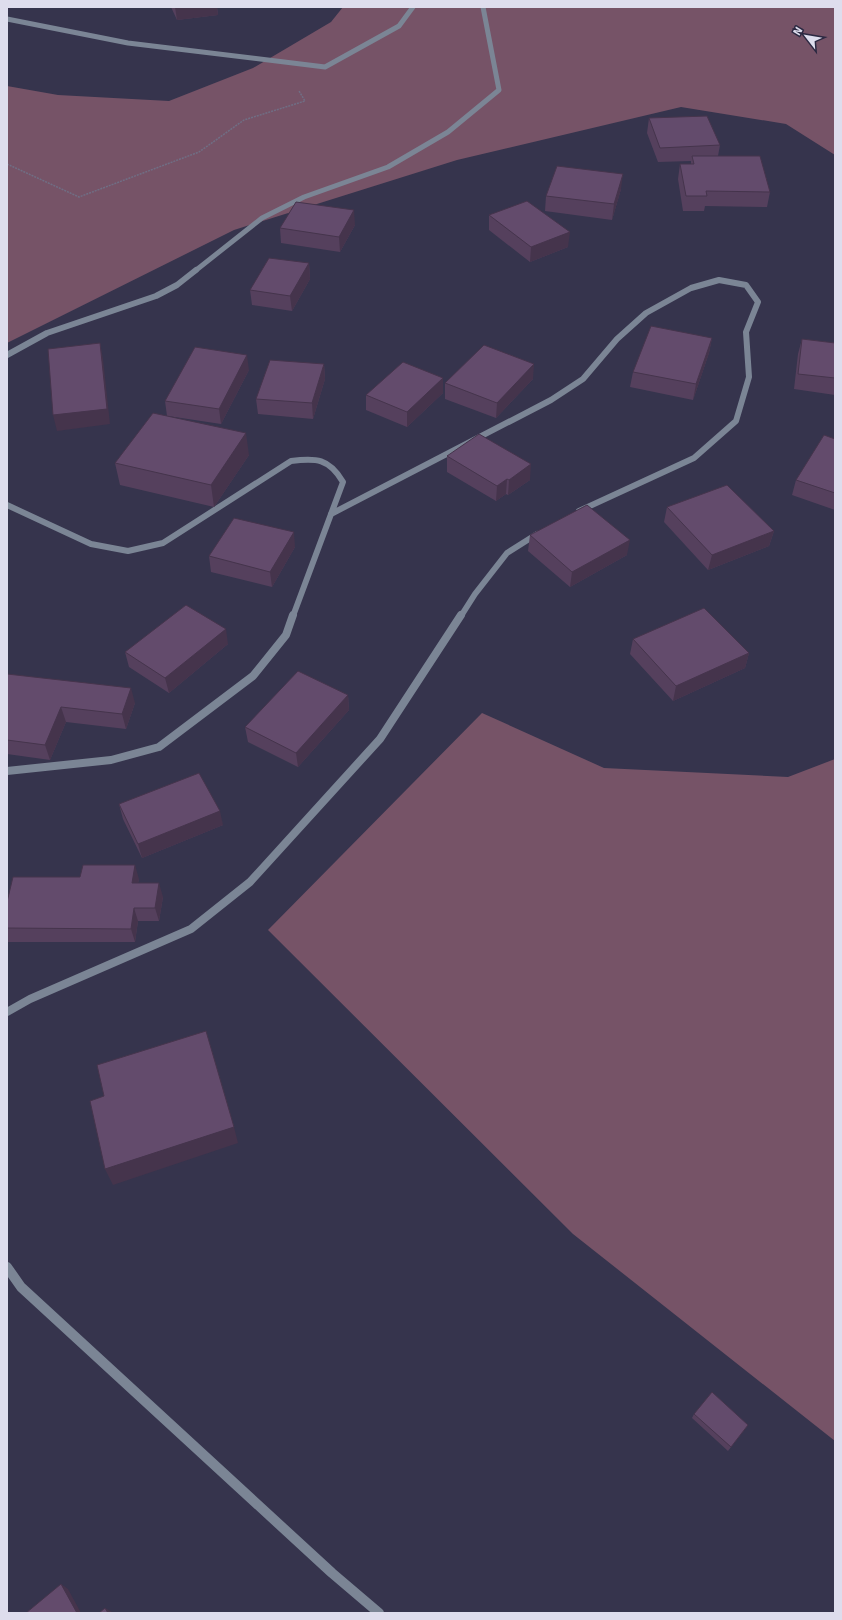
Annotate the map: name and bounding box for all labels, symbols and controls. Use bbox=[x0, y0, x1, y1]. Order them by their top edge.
north arrow bbox=[786, 16, 826, 56]
text: N bbox=[790, 24, 805, 38]

